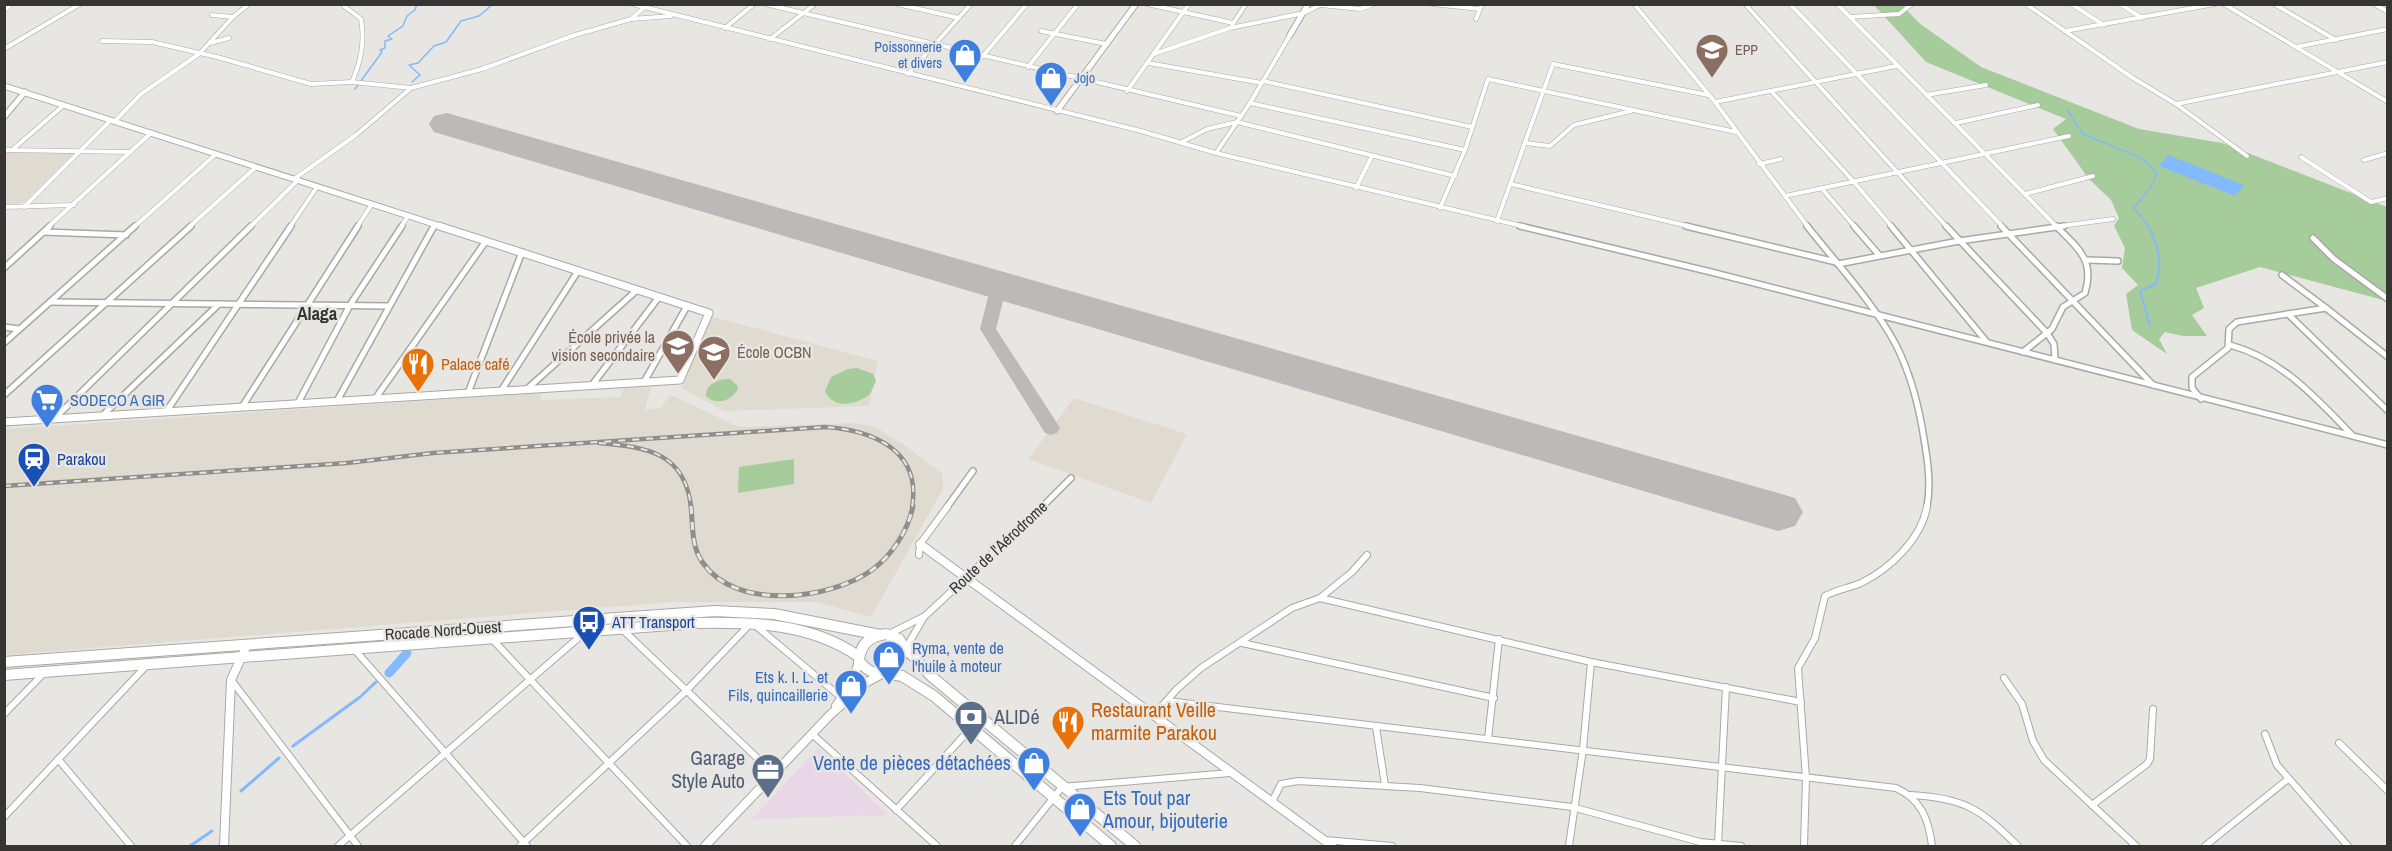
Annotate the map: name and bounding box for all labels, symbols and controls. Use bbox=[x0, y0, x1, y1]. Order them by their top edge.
school or university icon: EPP bbox=[1694, 32, 1730, 79]
shop icon: Poissonnerie et divers bbox=[947, 37, 983, 84]
place label: Poissonnerie et divers bbox=[874, 38, 942, 72]
place label: EPP bbox=[1735, 41, 1758, 59]
shop icon: Jojo bbox=[1033, 60, 1069, 107]
place label: Jojo bbox=[1074, 69, 1095, 87]
district label: Alaga bbox=[297, 301, 338, 326]
place label: École privée la vision secondaire bbox=[551, 326, 656, 366]
school or university icon: École privée la vision secondaire bbox=[660, 328, 696, 375]
school or university icon: École OCBN bbox=[696, 334, 732, 381]
place label: École OCBN bbox=[737, 341, 811, 363]
restaurant icon: Palace café bbox=[400, 346, 436, 393]
place label: Palace café bbox=[441, 353, 510, 375]
supermarket icon: SODECO A GIR bbox=[29, 382, 65, 429]
place label: SODECO A GIR bbox=[70, 389, 165, 411]
station icon: Parakou bbox=[16, 441, 52, 488]
place label: Parakou bbox=[57, 448, 106, 470]
street label: Route de l'Aérodrome bbox=[944, 496, 1052, 598]
bus stop icon: ATT Transport bbox=[571, 604, 607, 651]
place label: ATT Transport bbox=[611, 611, 695, 633]
street label: Rocade Nord-Ouest bbox=[384, 615, 502, 645]
place label: Ryma, vente de l'huile à moteur bbox=[912, 637, 1004, 677]
shop icon: Ryma, vente de l'huile à moteur bbox=[871, 639, 907, 686]
place label: Ets k. I. L. et Fils, quincaillerie bbox=[728, 666, 828, 706]
shop icon: Ets k. I. L. et Fils, quincaillerie bbox=[833, 668, 869, 715]
place label: Restaurant Veille marmite Parakou bbox=[1091, 696, 1217, 746]
bank icon: ALIDé bbox=[953, 699, 989, 746]
place label: ALIDé bbox=[993, 703, 1040, 730]
restaurant icon: Restaurant Veille marmite Parakou bbox=[1050, 704, 1086, 751]
place label: Garage Style Auto bbox=[671, 744, 745, 794]
shop icon: Vente de pièces détachées bbox=[1016, 745, 1052, 792]
place label: Vente de pièces détachées bbox=[813, 749, 1011, 776]
office icon: Garage Style Auto bbox=[750, 752, 786, 799]
place label: Ets Tout par Amour, bijouterie bbox=[1102, 784, 1228, 834]
shop icon: Ets Tout par Amour, bijouterie bbox=[1062, 791, 1098, 838]

